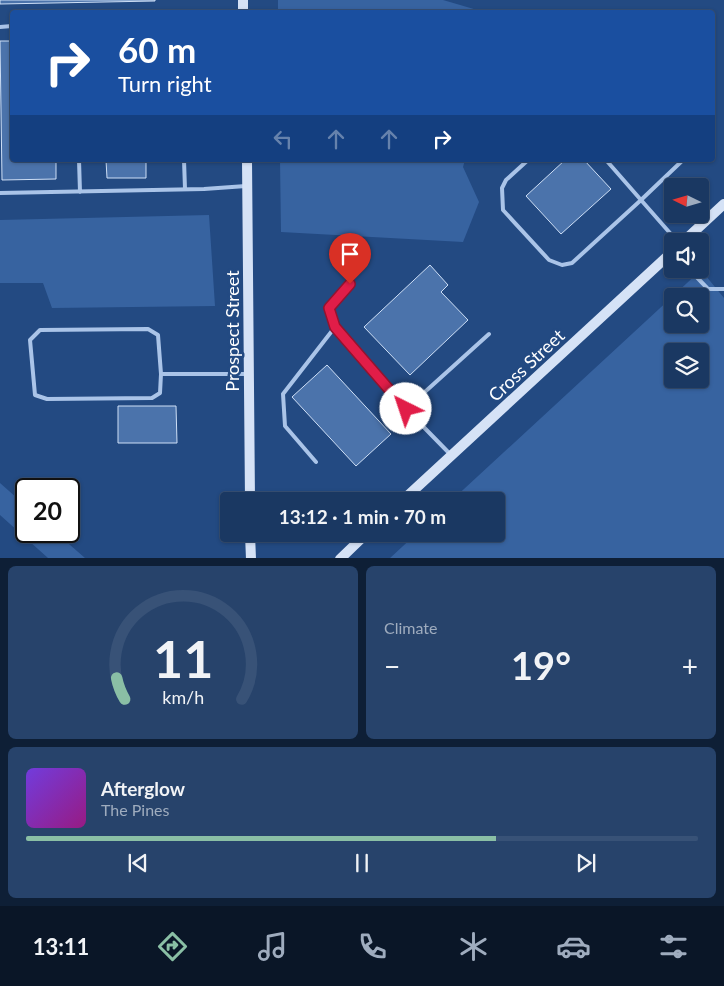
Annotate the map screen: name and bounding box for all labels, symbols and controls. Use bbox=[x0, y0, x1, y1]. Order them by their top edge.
text: 60 m bbox=[118, 28, 196, 70]
icon: right bbox=[35, 30, 100, 95]
text: Turn right bbox=[118, 70, 212, 97]
icon: left bbox=[269, 125, 297, 153]
icon: ahead bbox=[322, 125, 350, 153]
icon: ahead bbox=[375, 125, 403, 153]
icon: right bbox=[428, 125, 456, 153]
north arrow bbox=[664, 178, 709, 222]
map controls bbox=[664, 178, 709, 388]
pin bbox=[329, 233, 371, 284]
button: sound bbox=[664, 233, 709, 278]
icon: arrive bbox=[336, 240, 364, 268]
street label: Prospect Street bbox=[221, 270, 243, 392]
button: search bbox=[664, 288, 709, 333]
street label: Cross Street bbox=[483, 324, 569, 406]
button: layers bbox=[664, 343, 709, 388]
position arrow bbox=[379, 382, 431, 434]
speed limit sign: 20 bbox=[15, 478, 80, 543]
text: 13:12 · 1 min · 70 m bbox=[279, 505, 446, 528]
text: Climate bbox=[384, 618, 437, 637]
text: 11 bbox=[153, 627, 213, 689]
text: 19° bbox=[511, 642, 571, 688]
text: − bbox=[384, 649, 400, 683]
text: + bbox=[682, 649, 698, 683]
text: km/h bbox=[162, 686, 204, 708]
text: Afterglow bbox=[101, 777, 185, 800]
text: The Pines bbox=[101, 800, 170, 819]
icon: previous bbox=[124, 849, 152, 877]
icon: pause bbox=[348, 849, 376, 877]
icon: next bbox=[572, 849, 600, 877]
icon: directions bbox=[155, 929, 190, 964]
icon: music bbox=[255, 929, 290, 964]
icon: phone bbox=[355, 929, 390, 964]
icon: climate bbox=[456, 929, 491, 964]
icon: car bbox=[556, 929, 591, 964]
icon: filters bbox=[656, 929, 691, 964]
text: 13:11 bbox=[33, 933, 89, 960]

